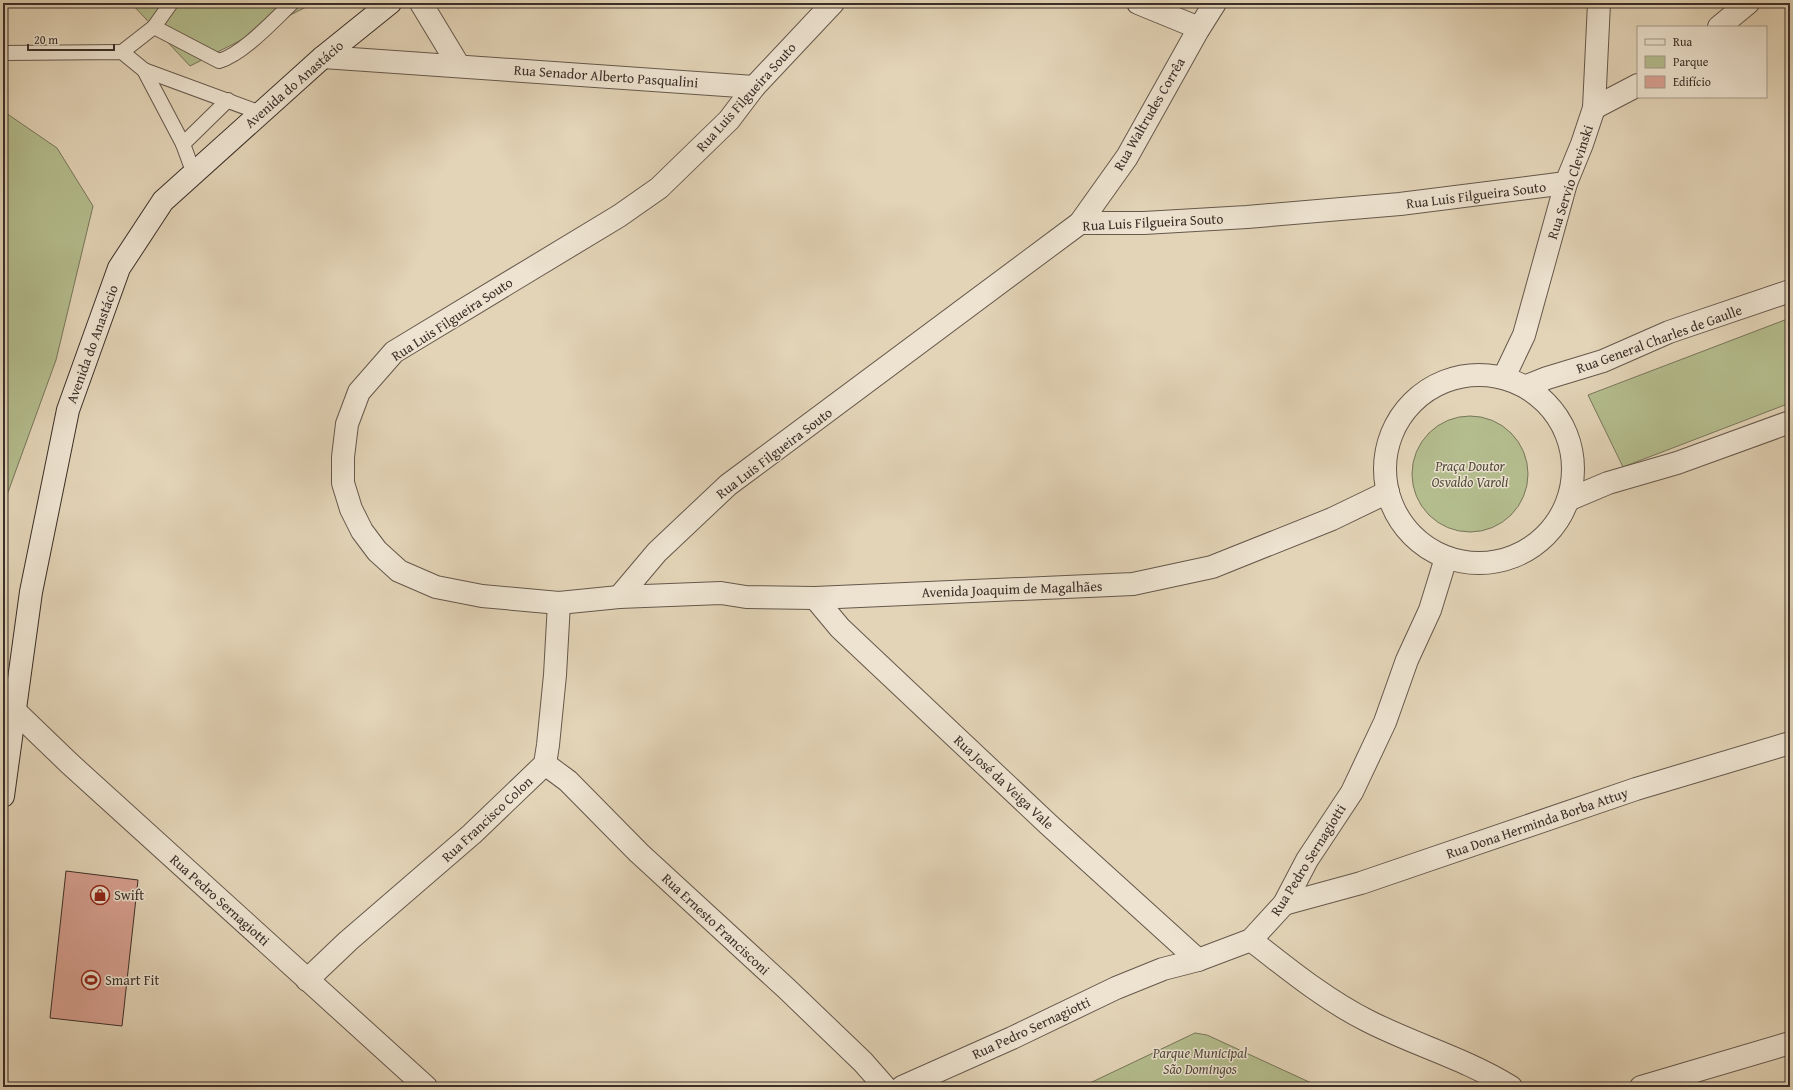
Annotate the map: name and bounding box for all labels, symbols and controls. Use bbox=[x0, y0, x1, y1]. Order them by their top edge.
scale bar bbox=[28, 26, 114, 52]
legend bbox=[1637, 26, 1767, 98]
text: 20 m bbox=[34, 31, 58, 48]
text: Rua bbox=[1673, 33, 1692, 50]
street label: Avenida do Anastácio bbox=[240, 35, 348, 133]
street label: Rua Luis Filgueira Souto bbox=[691, 38, 801, 156]
street label: Rua Waltrudes Corrêa bbox=[1108, 53, 1190, 174]
text: Parque bbox=[1673, 53, 1709, 70]
street label: Rua Senador Alberto Pasqualini bbox=[513, 60, 699, 92]
text: Edifício bbox=[1673, 73, 1711, 90]
street label: Rua Servio Clevinski bbox=[1542, 122, 1598, 242]
street label: Rua Luis Filgueira Souto bbox=[1405, 176, 1547, 214]
street label: Rua Luis Filgueira Souto bbox=[1082, 208, 1224, 236]
street label: Rua Luis Filgueira Souto bbox=[387, 272, 517, 366]
street label: Avenida do Anastácio bbox=[61, 282, 123, 406]
street label: Rua General Charles de Gaulle bbox=[1573, 300, 1745, 378]
street label: Rua Luis Filgueira Souto bbox=[712, 403, 836, 503]
park label: Praça Doutor Osvaldo Varoli bbox=[1432, 456, 1509, 492]
street label: Avenida Joaquim de Magalhães bbox=[921, 576, 1103, 602]
street label: Rua José da Veiga Vale bbox=[950, 730, 1059, 834]
street label: Rua Francisco Colon bbox=[437, 771, 537, 867]
street label: Rua Dona Herminda Borba Attuy bbox=[1443, 782, 1631, 864]
street label: Rua Pedro Sernagiotti bbox=[1266, 800, 1350, 920]
street label: Rua Pedro Sernagiotti bbox=[166, 850, 274, 950]
street label: Rua Ernesto Francisconi bbox=[658, 869, 774, 979]
shop icon: Swift bbox=[89, 884, 111, 906]
place label: Swift bbox=[114, 885, 144, 905]
sports icon: Smart Fit bbox=[80, 969, 102, 991]
place label: Smart Fit bbox=[105, 970, 159, 990]
street label: Rua Pedro Sernagiotti bbox=[969, 992, 1093, 1064]
park label: Parque Municipal São Domingos bbox=[1152, 1043, 1248, 1079]

